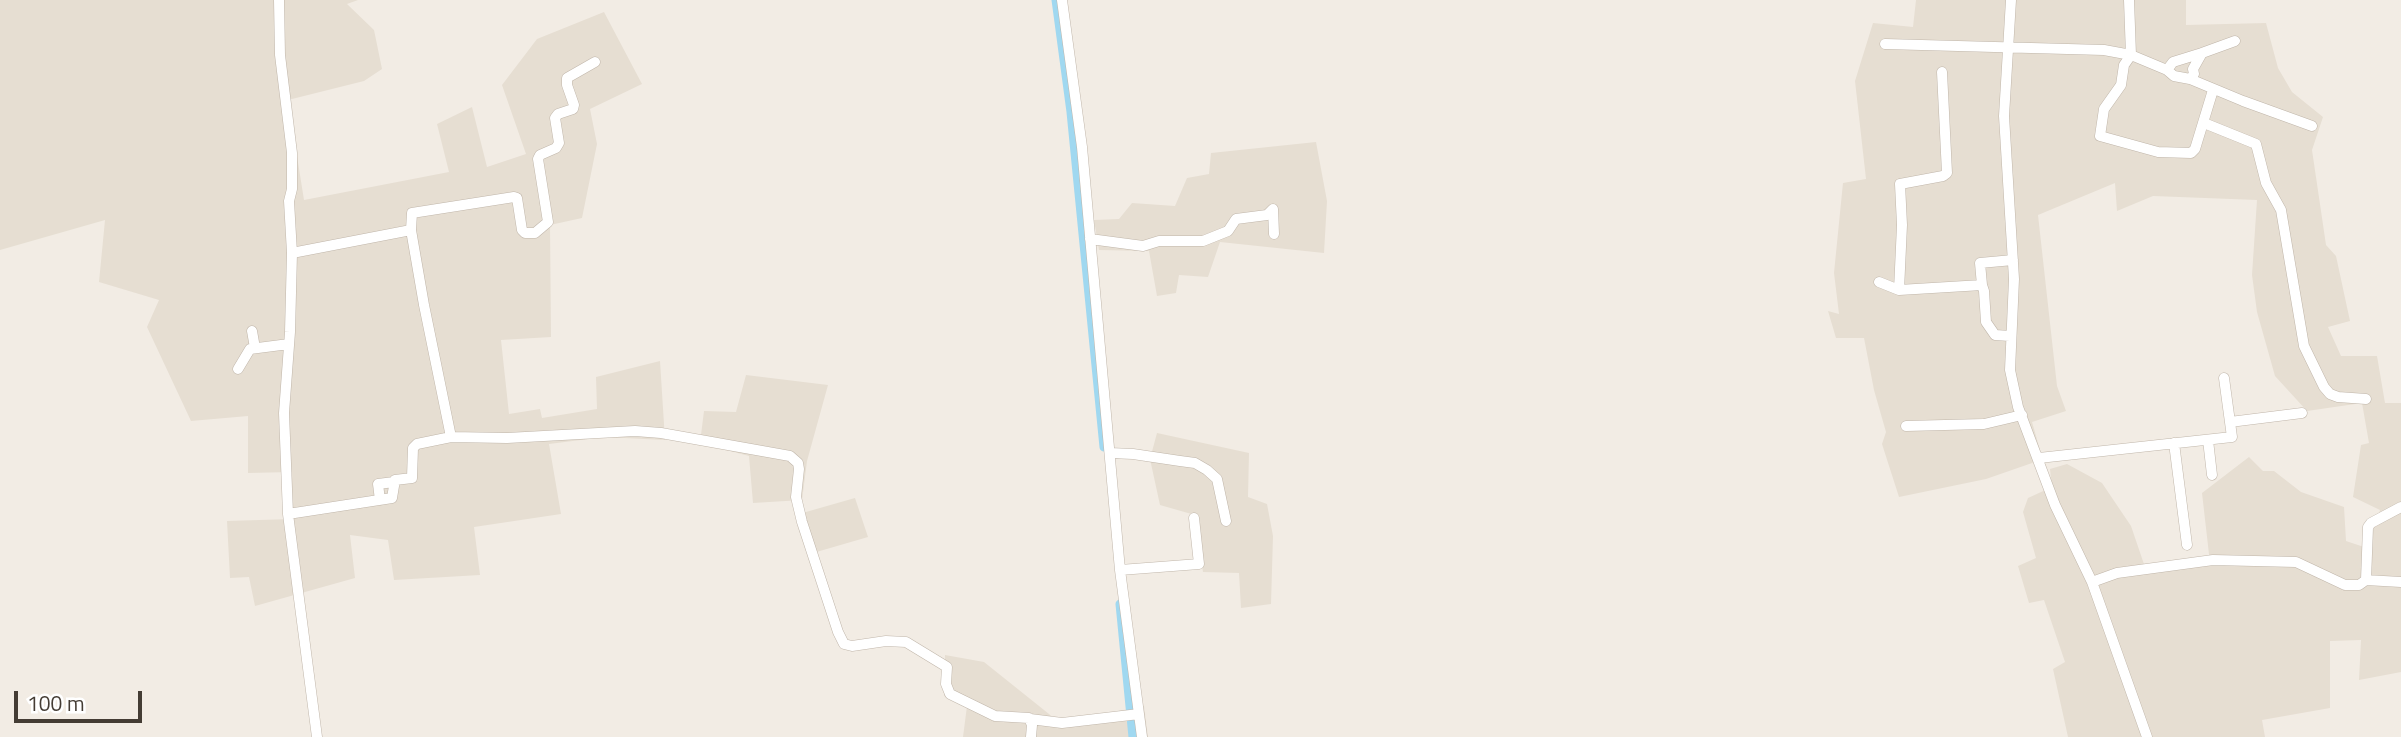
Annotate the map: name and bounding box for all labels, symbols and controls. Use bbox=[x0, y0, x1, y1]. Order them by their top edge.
scale bar bbox=[18, 678, 145, 722]
text: 100 m bbox=[27, 687, 84, 719]

